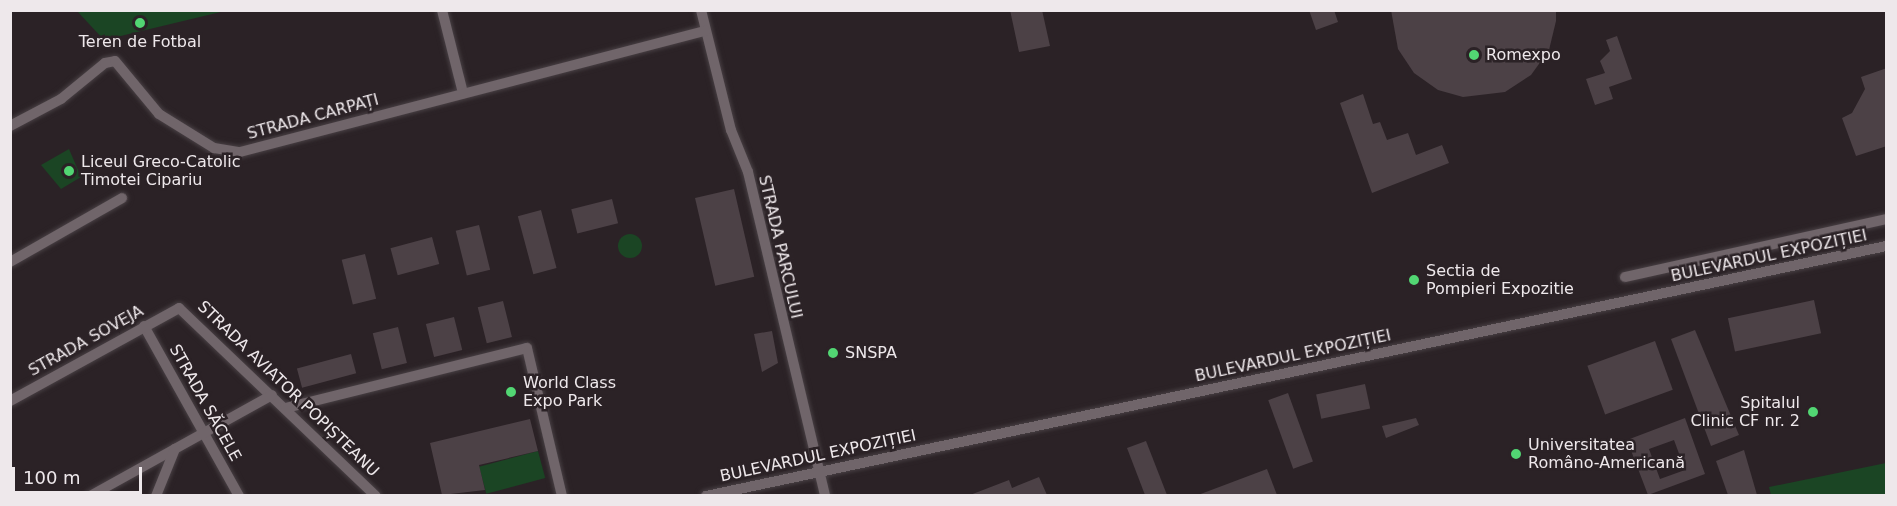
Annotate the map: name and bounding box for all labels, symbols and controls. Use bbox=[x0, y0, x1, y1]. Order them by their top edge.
marker: Teren de Fotbal bbox=[133, 16, 147, 30]
place label: Teren de Fotbal bbox=[79, 32, 201, 52]
place label: Romexpo bbox=[1486, 45, 1561, 65]
marker: Romexpo bbox=[1467, 48, 1481, 62]
street label: STRADA CARPAȚI bbox=[245, 90, 381, 144]
place label: Liceul Greco-Catolic Timotei Cipariu bbox=[81, 152, 241, 190]
marker: Liceul Greco-Catolic Timotei Cipariu bbox=[62, 164, 76, 178]
street label: STRADA PARCULUI bbox=[754, 173, 806, 321]
street label: BULEVARDUL EXPOZIȚIEI bbox=[1669, 226, 1869, 286]
place label: Sectia de Pompieri Expozitie bbox=[1426, 261, 1574, 299]
marker: Sectia de Pompieri Expozitie bbox=[1407, 273, 1421, 287]
street label: STRADA AVIATOR POPIȘTEANU bbox=[193, 297, 383, 481]
street label: STRADA SOVEJA bbox=[25, 301, 147, 381]
street label: BULEVARDUL EXPOZIȚIEI bbox=[1193, 326, 1393, 386]
street label: STRADA SĂCELE bbox=[165, 341, 245, 465]
place label: SNSPA bbox=[845, 343, 897, 363]
marker: SNSPA bbox=[826, 346, 840, 360]
place label: World Class Expo Park bbox=[523, 373, 616, 411]
marker: World Class Expo Park bbox=[504, 385, 518, 399]
place label: Spitalul Clinic CF nr. 2 bbox=[1690, 393, 1800, 431]
marker: Spitalul Clinic CF nr. 2 bbox=[1804, 403, 1822, 421]
street label: BULEVARDUL EXPOZIȚIEI bbox=[718, 426, 918, 486]
place label: Universitatea Româno-Americană bbox=[1528, 435, 1685, 473]
marker: Universitatea Româno-Americană bbox=[1509, 447, 1523, 461]
scale bar bbox=[15, 455, 146, 493]
text: 100 m bbox=[23, 467, 81, 488]

